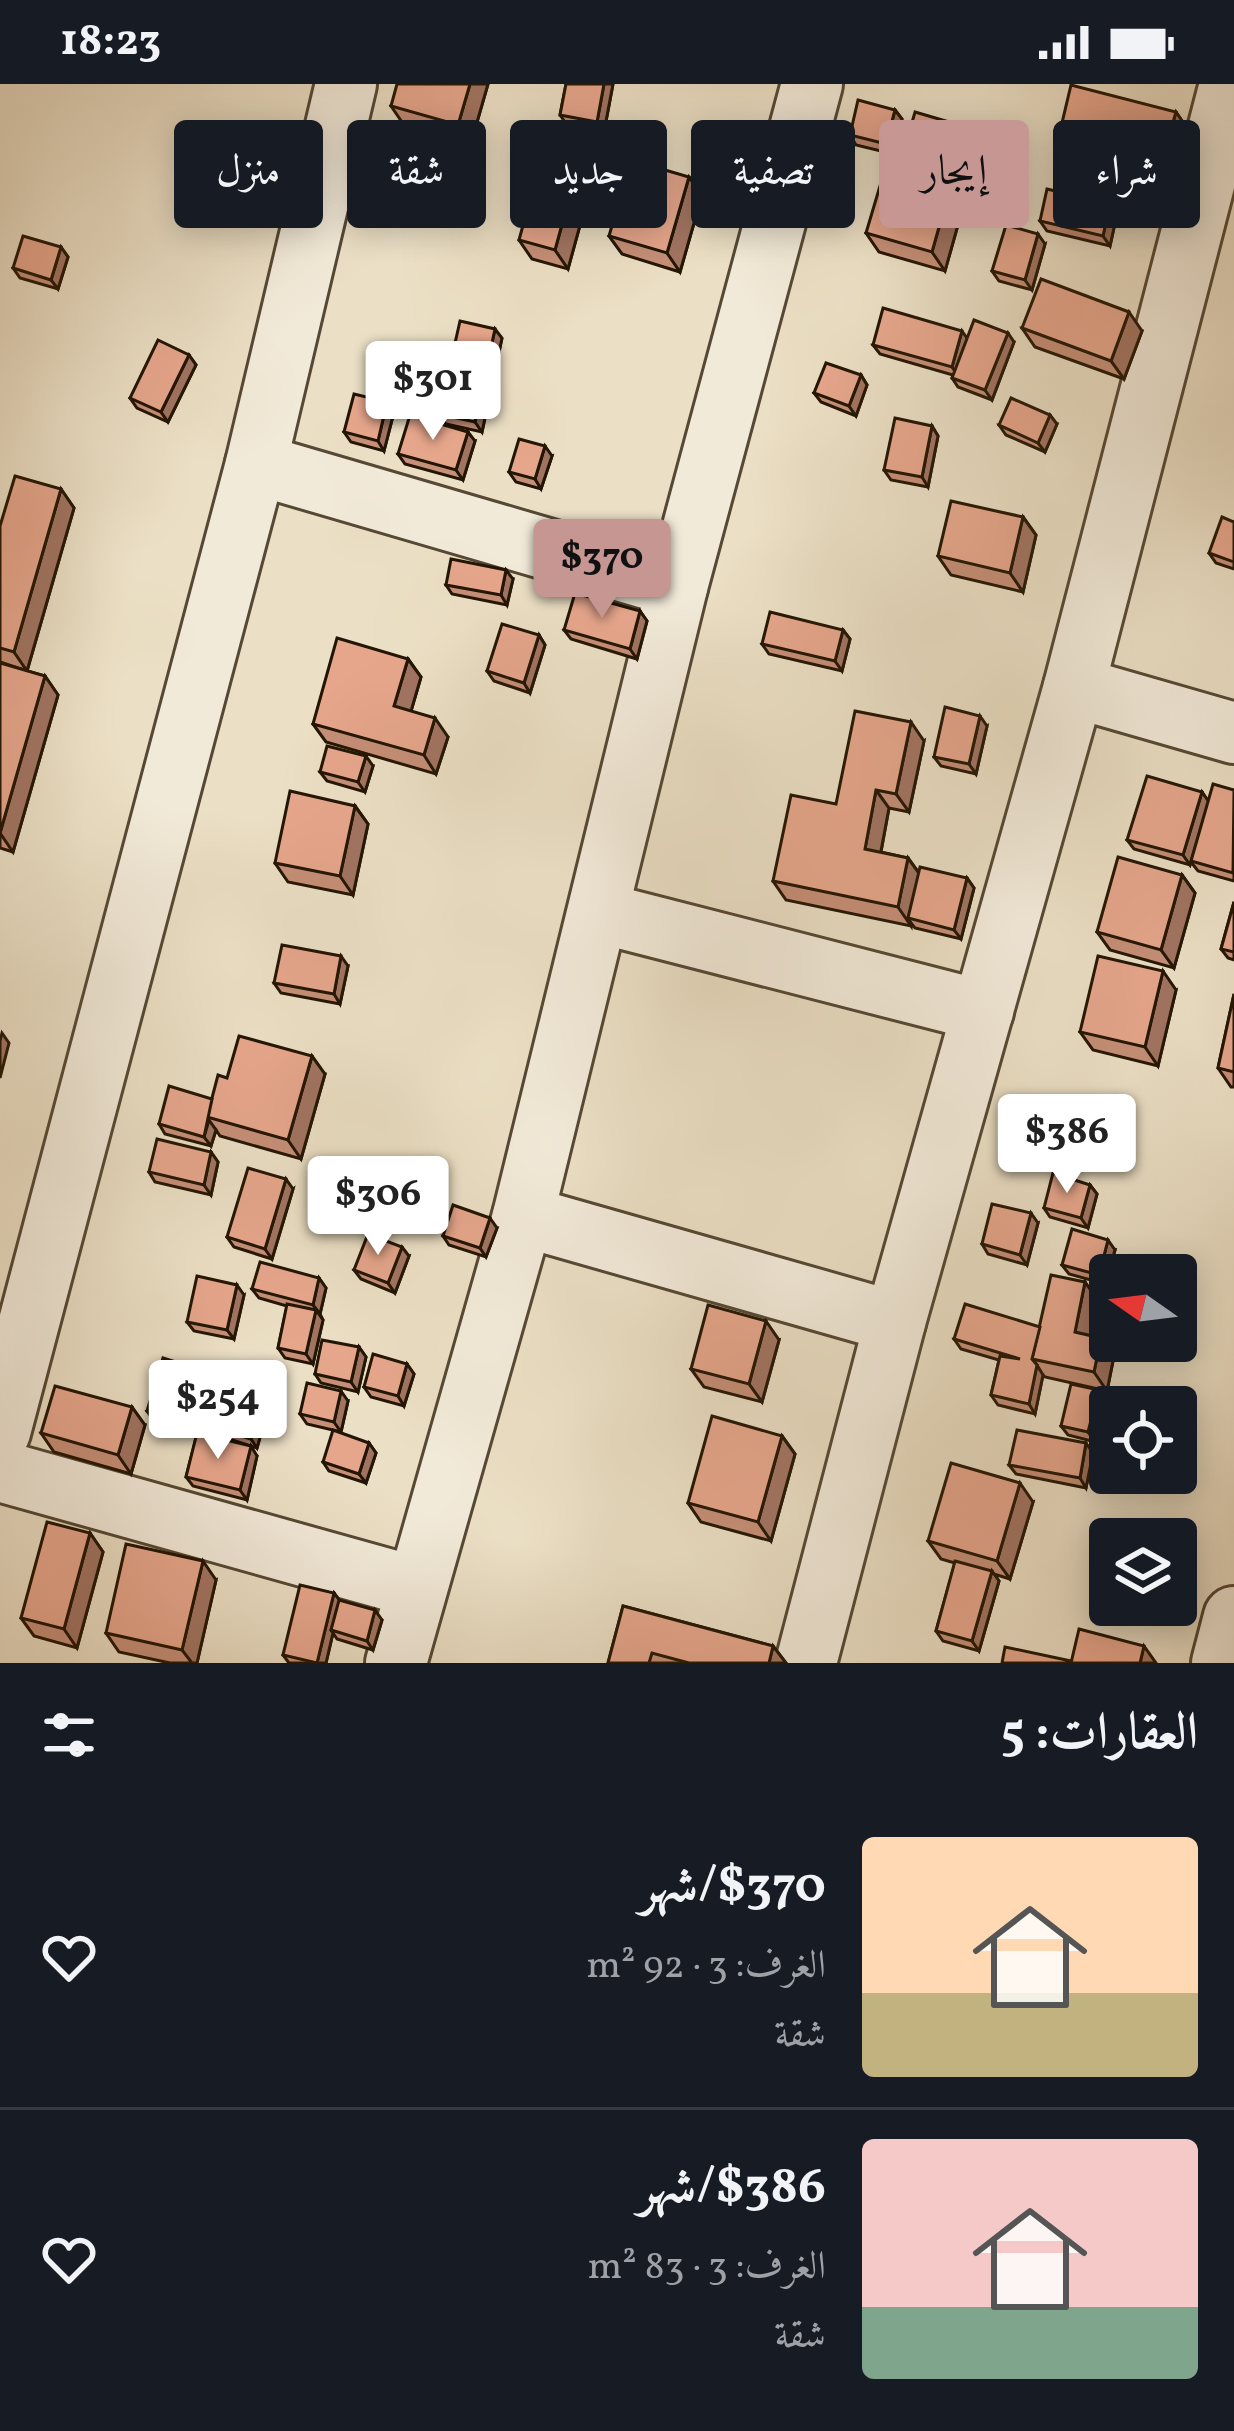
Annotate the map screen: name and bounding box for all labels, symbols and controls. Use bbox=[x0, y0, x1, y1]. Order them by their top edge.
text: 18:23 bbox=[60, 11, 161, 74]
chip: منزل bbox=[174, 120, 323, 228]
chip: شقة bbox=[347, 120, 486, 228]
chip: جديد bbox=[510, 120, 667, 228]
chip: تصفية bbox=[691, 120, 855, 228]
chip: إيجار bbox=[879, 120, 1029, 228]
chip: شراء bbox=[1053, 120, 1200, 228]
pin: $301 bbox=[362, 341, 504, 443]
text: $301 bbox=[393, 353, 473, 407]
pin: $370 bbox=[531, 519, 673, 621]
text: $370 bbox=[561, 531, 643, 585]
pin: $386 bbox=[996, 1094, 1138, 1196]
text: $386 bbox=[1025, 1106, 1109, 1160]
pin: $306 bbox=[307, 1156, 449, 1258]
text: $306 bbox=[335, 1168, 421, 1222]
north arrow bbox=[1089, 1254, 1197, 1362]
map controls bbox=[1089, 1254, 1197, 1626]
pin: $254 bbox=[147, 1360, 289, 1462]
text: $254 bbox=[176, 1372, 260, 1426]
button: locate bbox=[1089, 1386, 1197, 1494]
button: layers bbox=[1089, 1518, 1197, 1626]
text: العقارات: 5 bbox=[1001, 1699, 1198, 1770]
icon: filters bbox=[36, 1702, 102, 1768]
text: $370/شهر bbox=[639, 1852, 826, 1923]
icon: home bbox=[958, 1885, 1102, 2029]
icon: heart bbox=[36, 1924, 102, 1990]
text: الغرف: 3 · 92 m² bbox=[587, 1940, 826, 1994]
text: شقة bbox=[774, 2009, 826, 2063]
text: $386/شهر bbox=[638, 2153, 826, 2224]
icon: home bbox=[958, 2187, 1102, 2331]
icon: heart bbox=[36, 2226, 102, 2292]
text: الغرف: 3 · 83 m² bbox=[588, 2241, 826, 2295]
text: شقة bbox=[774, 2310, 826, 2364]

